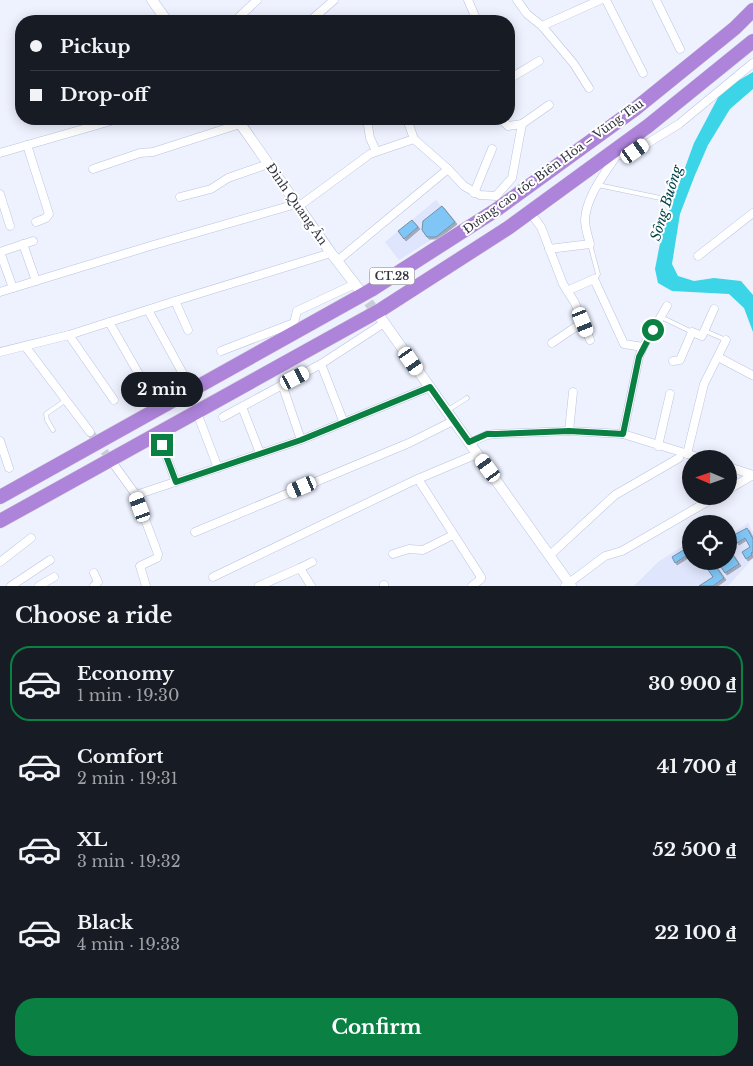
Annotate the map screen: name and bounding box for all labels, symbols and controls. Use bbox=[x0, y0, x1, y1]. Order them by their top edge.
text: Pickup bbox=[60, 35, 131, 58]
text: Drop-off bbox=[60, 83, 149, 106]
street label: Đường cao tốc Biên Hòa – Vũng Tàu bbox=[460, 95, 646, 237]
car bbox=[618, 136, 651, 166]
street label: Đinh Quang Ân bbox=[263, 160, 332, 248]
water label: Sông Buông bbox=[646, 162, 686, 243]
road number: CT.28 bbox=[370, 268, 414, 284]
car bbox=[570, 305, 595, 339]
route start bbox=[642, 319, 664, 341]
car bbox=[396, 344, 425, 378]
car bbox=[278, 365, 311, 391]
callout: 2 min bbox=[121, 372, 203, 408]
text: 2 min bbox=[137, 379, 187, 399]
route end bbox=[151, 434, 173, 456]
north arrow bbox=[682, 450, 738, 505]
map controls bbox=[682, 450, 737, 570]
car bbox=[473, 451, 502, 485]
car bbox=[285, 474, 318, 500]
car bbox=[127, 490, 152, 524]
button: locate bbox=[682, 515, 737, 570]
text: Choose a ride bbox=[15, 602, 172, 629]
icon: car bbox=[17, 661, 62, 706]
text: Economy bbox=[77, 662, 174, 685]
text: 30 900 ₫ bbox=[648, 672, 736, 695]
text: 1 min · 19:30 bbox=[77, 685, 179, 705]
icon: car bbox=[17, 744, 62, 789]
text: Comfort bbox=[77, 745, 164, 768]
text: 41 700 ₫ bbox=[657, 755, 736, 778]
text: 2 min · 19:31 bbox=[77, 768, 178, 788]
icon: car bbox=[17, 827, 62, 872]
text: XL bbox=[77, 828, 107, 851]
text: 52 500 ₫ bbox=[652, 838, 736, 861]
text: 3 min · 19:32 bbox=[77, 851, 181, 871]
icon: car bbox=[17, 910, 62, 955]
text: Black bbox=[77, 911, 133, 934]
text: 22 100 ₫ bbox=[654, 921, 736, 944]
text: 4 min · 19:33 bbox=[77, 934, 180, 954]
button: Confirm bbox=[15, 998, 738, 1056]

